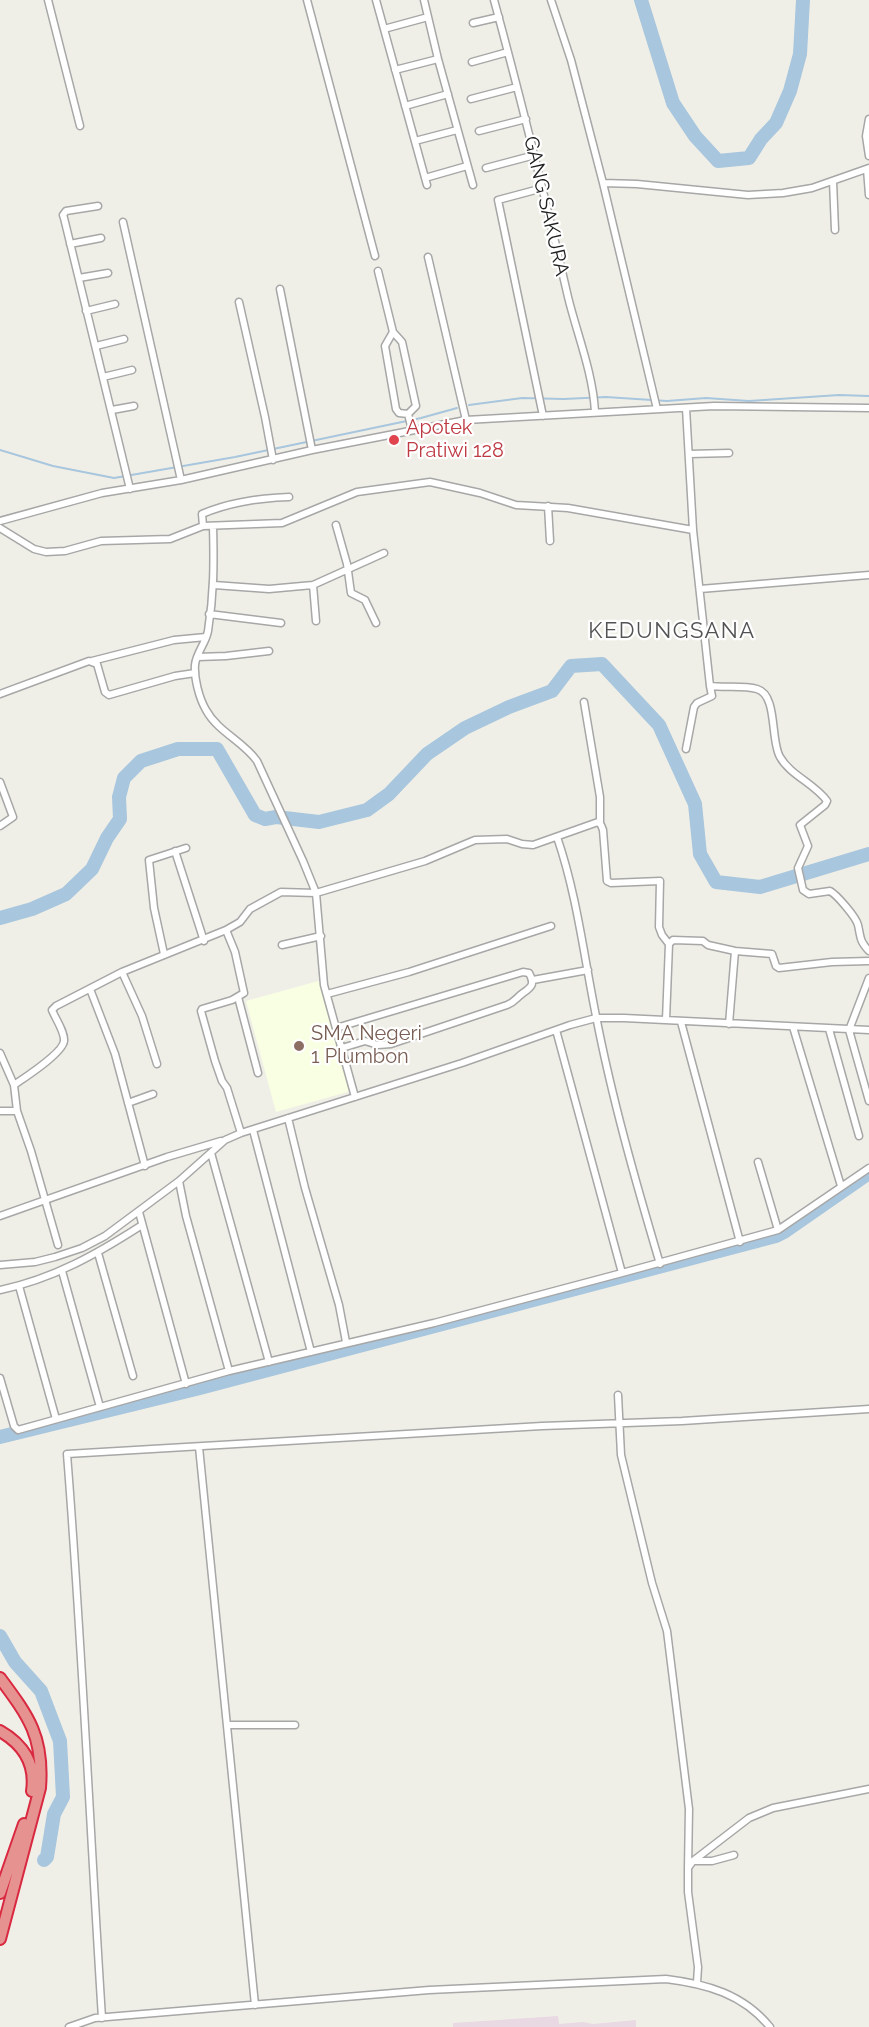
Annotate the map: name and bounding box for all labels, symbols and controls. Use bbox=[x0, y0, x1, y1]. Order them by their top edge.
street label: GANG SAKURA bbox=[518, 134, 574, 278]
place label: Apotek Pratiwi 128 bbox=[406, 416, 504, 463]
marker: Apotek Pratiwi 128 bbox=[387, 433, 401, 447]
district label: KEDUNGSANA bbox=[588, 618, 756, 644]
place label: SMA Negeri 1 Plumbon bbox=[311, 1022, 422, 1069]
marker: SMA Negeri 1 Plumbon bbox=[292, 1039, 306, 1053]

